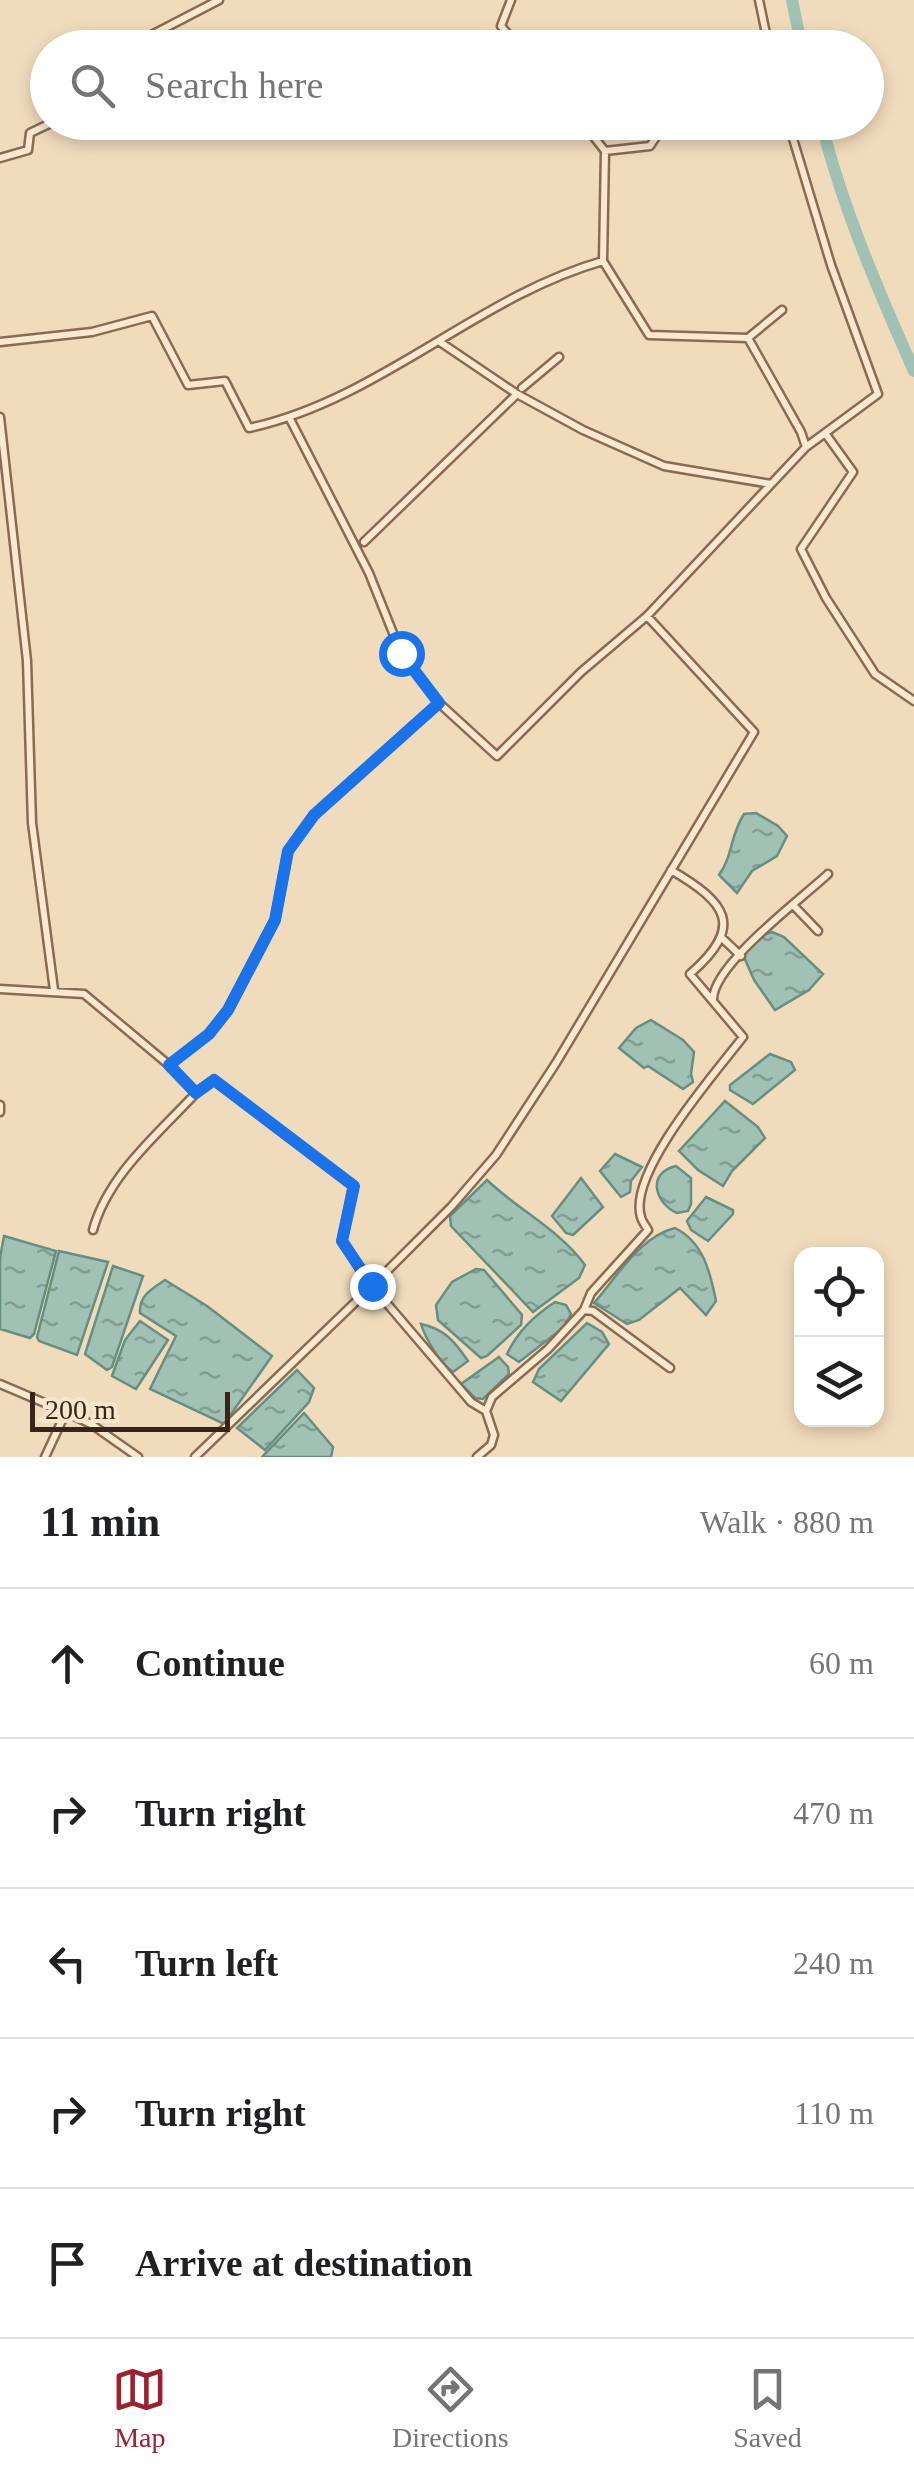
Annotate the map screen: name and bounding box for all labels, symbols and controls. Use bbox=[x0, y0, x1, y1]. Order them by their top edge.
search box bbox=[30, 30, 884, 140]
icon: search bbox=[65, 58, 120, 113]
text: Search here bbox=[145, 64, 323, 106]
route start bbox=[379, 631, 425, 677]
map controls bbox=[794, 1247, 884, 1427]
button: locate bbox=[794, 1247, 884, 1337]
route end bbox=[350, 1264, 396, 1310]
button: layers bbox=[794, 1337, 884, 1427]
scale bar bbox=[30, 1387, 230, 1432]
text: 200 m bbox=[45, 1394, 116, 1425]
text: 11 min bbox=[40, 1499, 160, 1545]
text: Walk · 880 m bbox=[700, 1504, 874, 1540]
icon: ahead bbox=[40, 1636, 95, 1691]
text: Continue bbox=[135, 1642, 285, 1684]
text: 60 m bbox=[809, 1645, 874, 1681]
icon: right bbox=[40, 1786, 95, 1841]
text: Turn right bbox=[135, 1792, 306, 1834]
text: 470 m bbox=[793, 1795, 874, 1831]
icon: left bbox=[40, 1936, 95, 1991]
text: Turn left bbox=[135, 1942, 278, 1984]
text: 240 m bbox=[793, 1945, 874, 1981]
icon: right bbox=[40, 2086, 95, 2141]
text: Turn right bbox=[135, 2092, 306, 2134]
text: 110 m bbox=[794, 2095, 874, 2131]
icon: arrive bbox=[40, 2236, 95, 2291]
text: Arrive at destination bbox=[135, 2242, 473, 2284]
tab: Map bbox=[112, 2362, 167, 2454]
tab: Directions bbox=[392, 2362, 509, 2454]
tab: Saved bbox=[733, 2362, 802, 2454]

